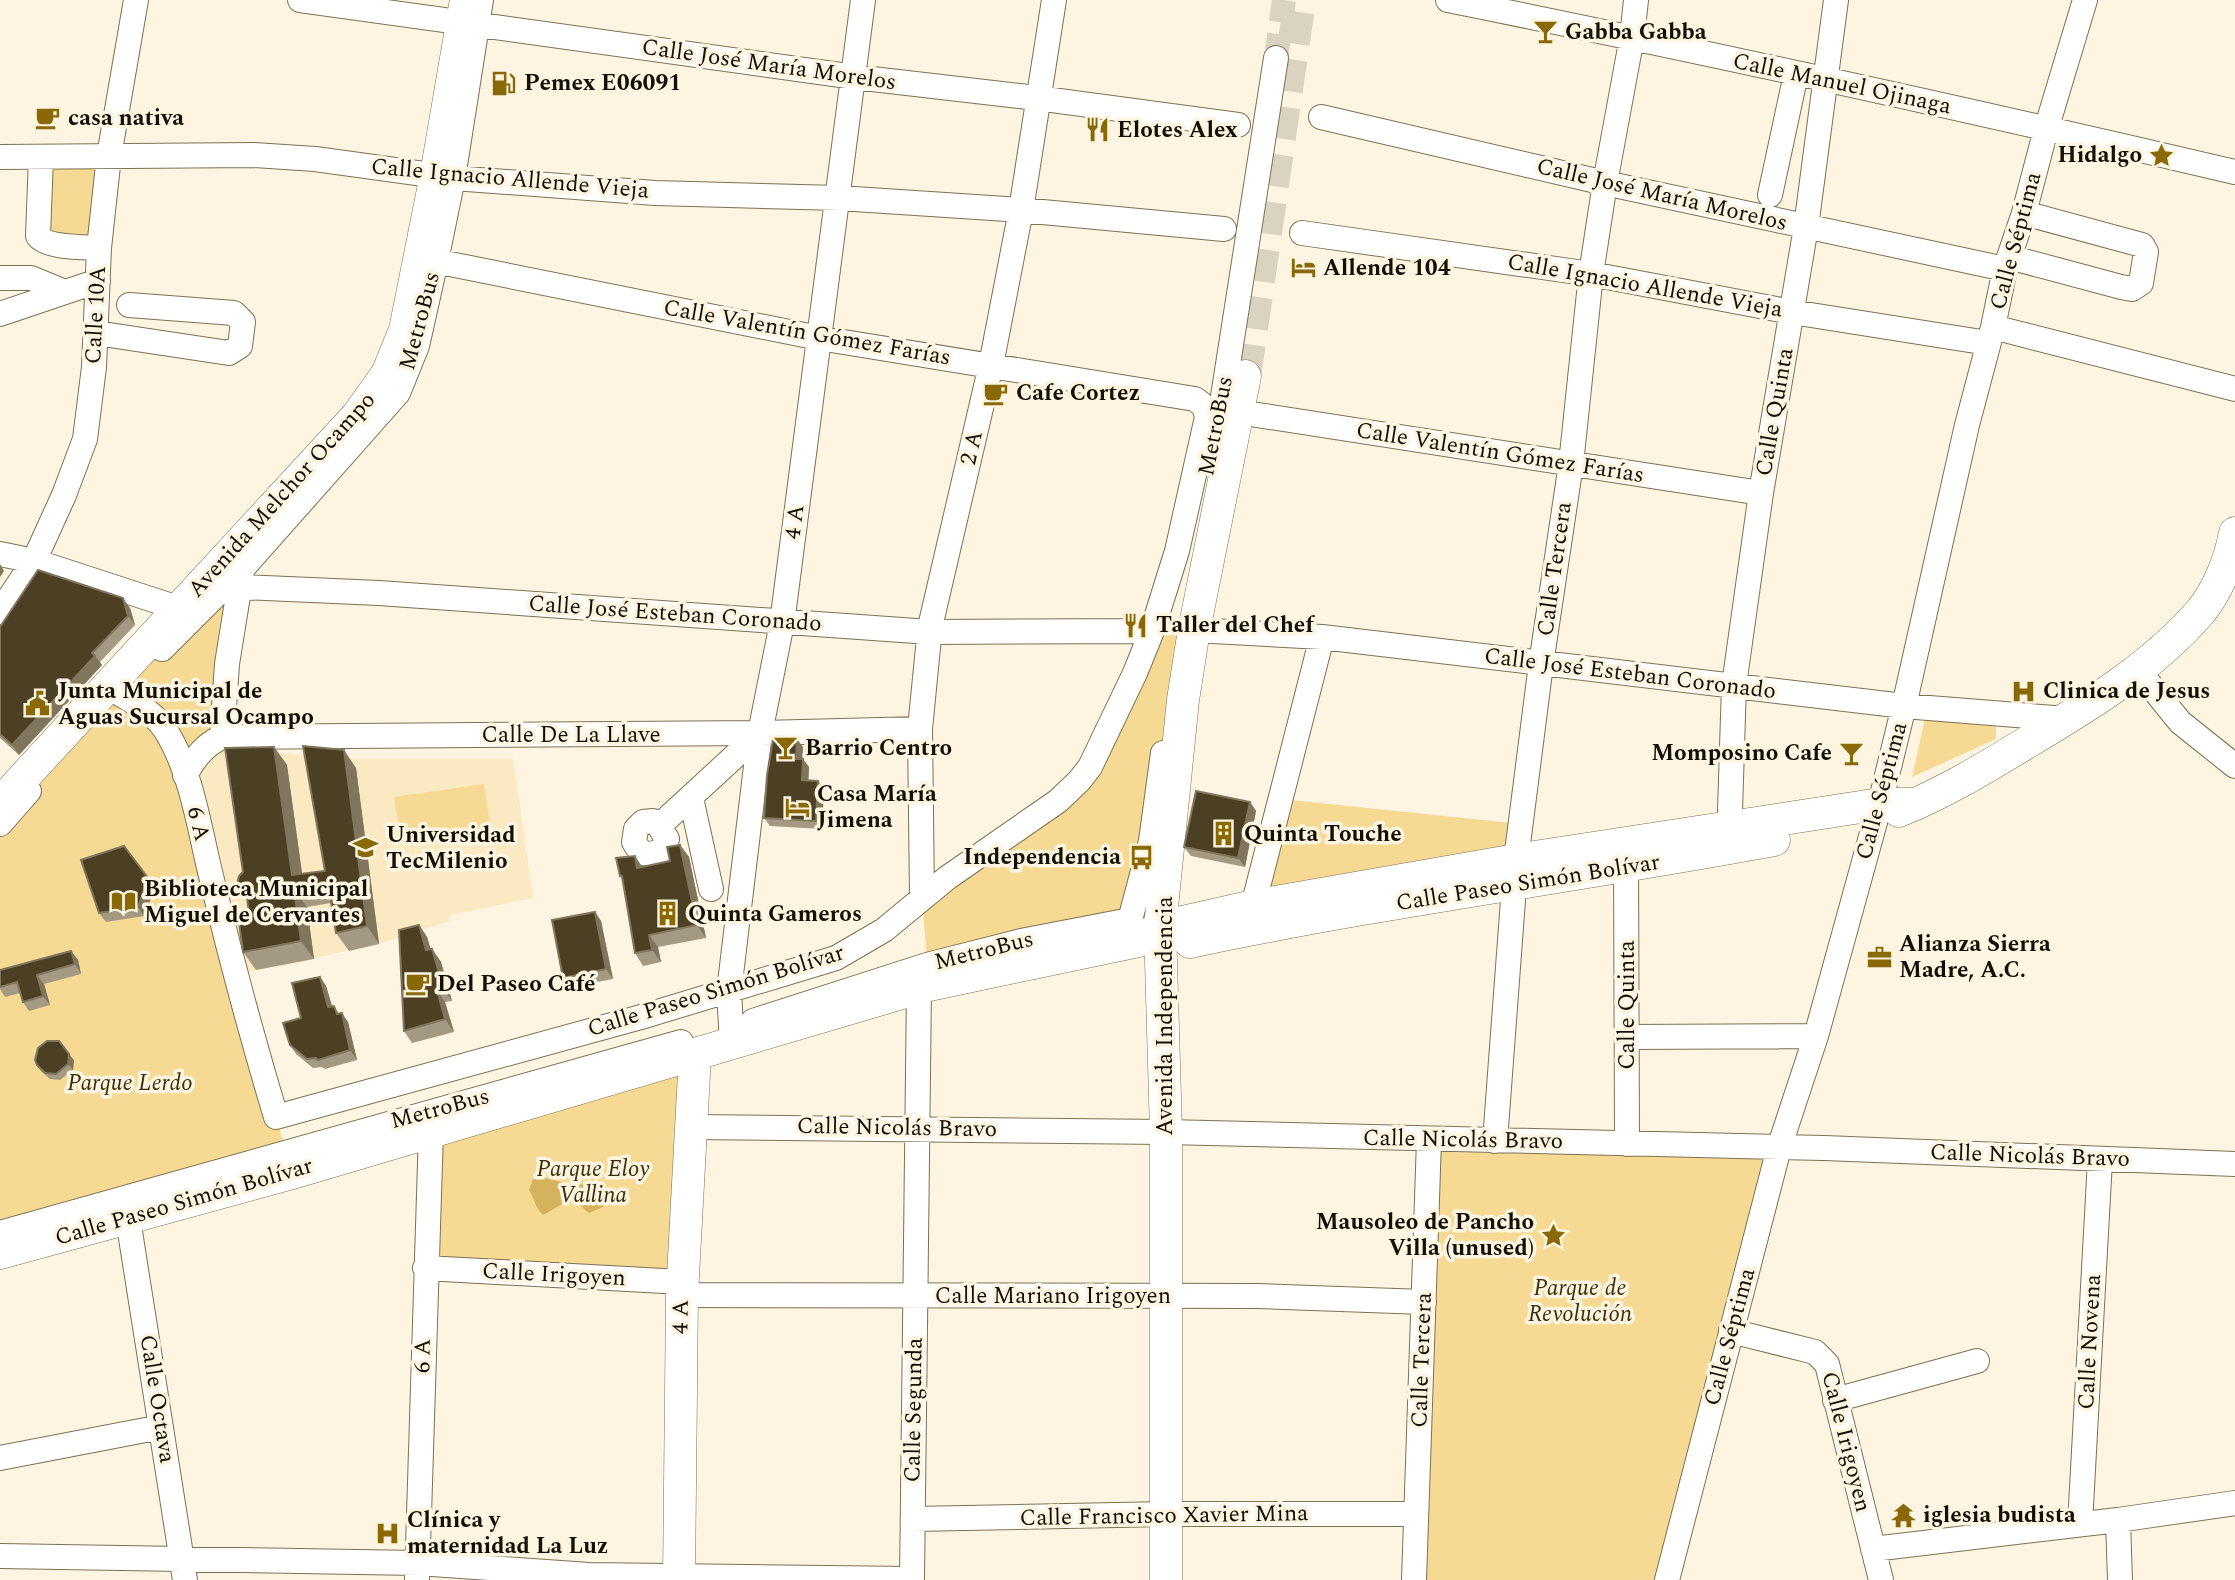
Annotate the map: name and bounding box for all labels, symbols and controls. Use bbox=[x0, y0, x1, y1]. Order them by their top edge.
place label: Gabba Gabba bbox=[1565, 15, 1707, 50]
bar icon: Gabba Gabba bbox=[1531, 18, 1559, 46]
street label: Calle José María Morelos bbox=[640, 30, 898, 100]
street label: Calle Manuel Ojinaga bbox=[1730, 44, 1954, 124]
place label: Pemex E06091 bbox=[524, 66, 681, 101]
fuel station icon: Pemex E06091 bbox=[490, 69, 518, 97]
place label: casa nativa bbox=[68, 101, 184, 136]
cafe icon: casa nativa bbox=[34, 104, 62, 132]
place label: Elotes Alex bbox=[1117, 113, 1238, 148]
restaurant icon: Elotes Alex bbox=[1083, 116, 1111, 144]
place label: Hidalgo bbox=[2057, 138, 2142, 173]
place icon: Hidalgo bbox=[2148, 141, 2176, 169]
street label: Calle Ignacio Allende Vieja bbox=[369, 149, 651, 209]
street label: Calle José María Morelos bbox=[1533, 149, 1791, 241]
street label: Calle Séptima bbox=[1981, 168, 2051, 314]
street label: Calle Ignacio Allende Vieja bbox=[1505, 245, 1785, 327]
place label: Allende 104 bbox=[1323, 251, 1451, 286]
hotel icon: Allende 104 bbox=[1289, 254, 1317, 282]
street label: Calle 10A bbox=[76, 265, 116, 365]
street label: MetroBus bbox=[390, 268, 450, 374]
street label: Calle Valentín Gómez Farías bbox=[661, 290, 953, 376]
street label: Calle Quinta bbox=[1747, 345, 1803, 479]
street label: MetroBus bbox=[1189, 373, 1243, 479]
place label: Cafe Cortez bbox=[1016, 376, 1140, 411]
cafe icon: Cafe Cortez bbox=[982, 379, 1010, 407]
street label: Avenida Melchor Ocampo bbox=[180, 384, 384, 606]
street label: Calle Valentín Gómez Farías bbox=[1353, 413, 1647, 493]
street label: 2 A bbox=[951, 427, 993, 469]
street label: Calle Tercera bbox=[1528, 499, 1582, 639]
street label: 4 A bbox=[776, 503, 814, 541]
street label: Calle José Esteban Coronado bbox=[527, 586, 823, 642]
place label: Taller del Chef bbox=[1156, 608, 1315, 643]
restaurant icon: Taller del Chef bbox=[1122, 611, 1150, 639]
street label: Calle José Esteban Coronado bbox=[1482, 639, 1778, 709]
place label: Junta Municipal de Aguas Sucursal Ocampo bbox=[58, 674, 314, 735]
place label: Clinica de Jesus bbox=[2043, 674, 2210, 709]
hospital icon: Clinica de Jesus bbox=[2009, 677, 2037, 705]
public building icon: Junta Municipal de Aguas Sucursal Ocampo bbox=[24, 690, 52, 718]
street label: Calle De La Llave bbox=[481, 718, 661, 753]
street label: Calle Séptima bbox=[1847, 718, 1917, 864]
place label: Barrio Centro bbox=[805, 731, 952, 766]
bar icon: Barrio Centro bbox=[771, 734, 799, 762]
place label: Momposino Cafe bbox=[1651, 736, 1832, 771]
bar icon: Momposino Cafe bbox=[1838, 739, 1866, 767]
place label: Casa María Jimena bbox=[817, 777, 937, 838]
hotel icon: Casa María Jimena bbox=[783, 793, 811, 821]
street label: 6 A bbox=[177, 803, 219, 845]
place label: Quinta Touche bbox=[1244, 817, 1402, 852]
place label: Universidad TecMilenio bbox=[386, 818, 516, 879]
building icon: Quinta Touche bbox=[1210, 820, 1238, 848]
school or university icon: Universidad TecMilenio bbox=[352, 834, 380, 862]
place label: Independencia bbox=[963, 840, 1121, 875]
bus stop icon: Independencia bbox=[1127, 843, 1155, 871]
street label: Calle Paseo Simón Bolívar bbox=[1393, 845, 1663, 921]
place label: Biblioteca Municipal Miguel de Cervantes bbox=[144, 872, 368, 933]
library icon: Biblioteca Municipal Miguel de Cervantes bbox=[110, 888, 138, 916]
street label: Avenida Independencia bbox=[1148, 896, 1183, 1136]
place label: Quinta Gameros bbox=[688, 897, 862, 932]
building icon: Quinta Gameros bbox=[654, 900, 682, 928]
street label: MetroBus bbox=[931, 922, 1037, 980]
place label: Alianza Sierra Madre, A.C. bbox=[1899, 927, 2051, 988]
street label: Calle Paseo Simón Bolívar bbox=[583, 935, 849, 1047]
street label: Calle Quinta bbox=[1610, 940, 1645, 1070]
office icon: Alianza Sierra Madre, A.C. bbox=[1865, 943, 1893, 971]
place label: Del Paseo Café bbox=[437, 967, 595, 1002]
cafe icon: Del Paseo Café bbox=[403, 970, 431, 998]
park label: Parque Lerdo bbox=[67, 1066, 193, 1101]
street label: MetroBus bbox=[387, 1079, 493, 1139]
street label: Calle Nicolás Bravo bbox=[797, 1109, 997, 1147]
street label: Calle Nicolás Bravo bbox=[1363, 1121, 1563, 1159]
street label: Calle Nicolás Bravo bbox=[1929, 1135, 2131, 1177]
street label: Calle Paseo Simón Bolívar bbox=[51, 1148, 317, 1256]
park label: Parque Eloy Vallina bbox=[536, 1152, 650, 1213]
place label: Mausoleo de Pancho Villa (unused) bbox=[1316, 1205, 1534, 1266]
place icon: Mausoleo de Pancho Villa (unused) bbox=[1540, 1221, 1568, 1249]
street label: Calle Irigoyen bbox=[481, 1254, 627, 1296]
street label: Calle Séptima bbox=[1695, 1264, 1765, 1410]
park label: Parque de Revolución bbox=[1528, 1271, 1632, 1332]
street label: Calle Novena bbox=[2069, 1273, 2111, 1411]
street label: Calle Mariano Irigoyen bbox=[935, 1279, 1171, 1314]
street label: Calle Tercera bbox=[1402, 1292, 1442, 1428]
street label: 4 A bbox=[663, 1299, 699, 1335]
street label: Calle Octava bbox=[130, 1332, 184, 1466]
street label: Calle Segunda bbox=[895, 1337, 933, 1483]
street label: 6 A bbox=[405, 1338, 441, 1374]
street label: Calle Irigoyen bbox=[1812, 1368, 1880, 1516]
street label: Calle Francisco Xavier Mina bbox=[1019, 1496, 1309, 1536]
place label: iglesia budista bbox=[1923, 1498, 2076, 1533]
temple icon: iglesia budista bbox=[1889, 1501, 1917, 1529]
place label: Clínica y maternidad La Luz bbox=[407, 1503, 608, 1564]
hospital icon: Clínica y maternidad La Luz bbox=[373, 1519, 401, 1547]

